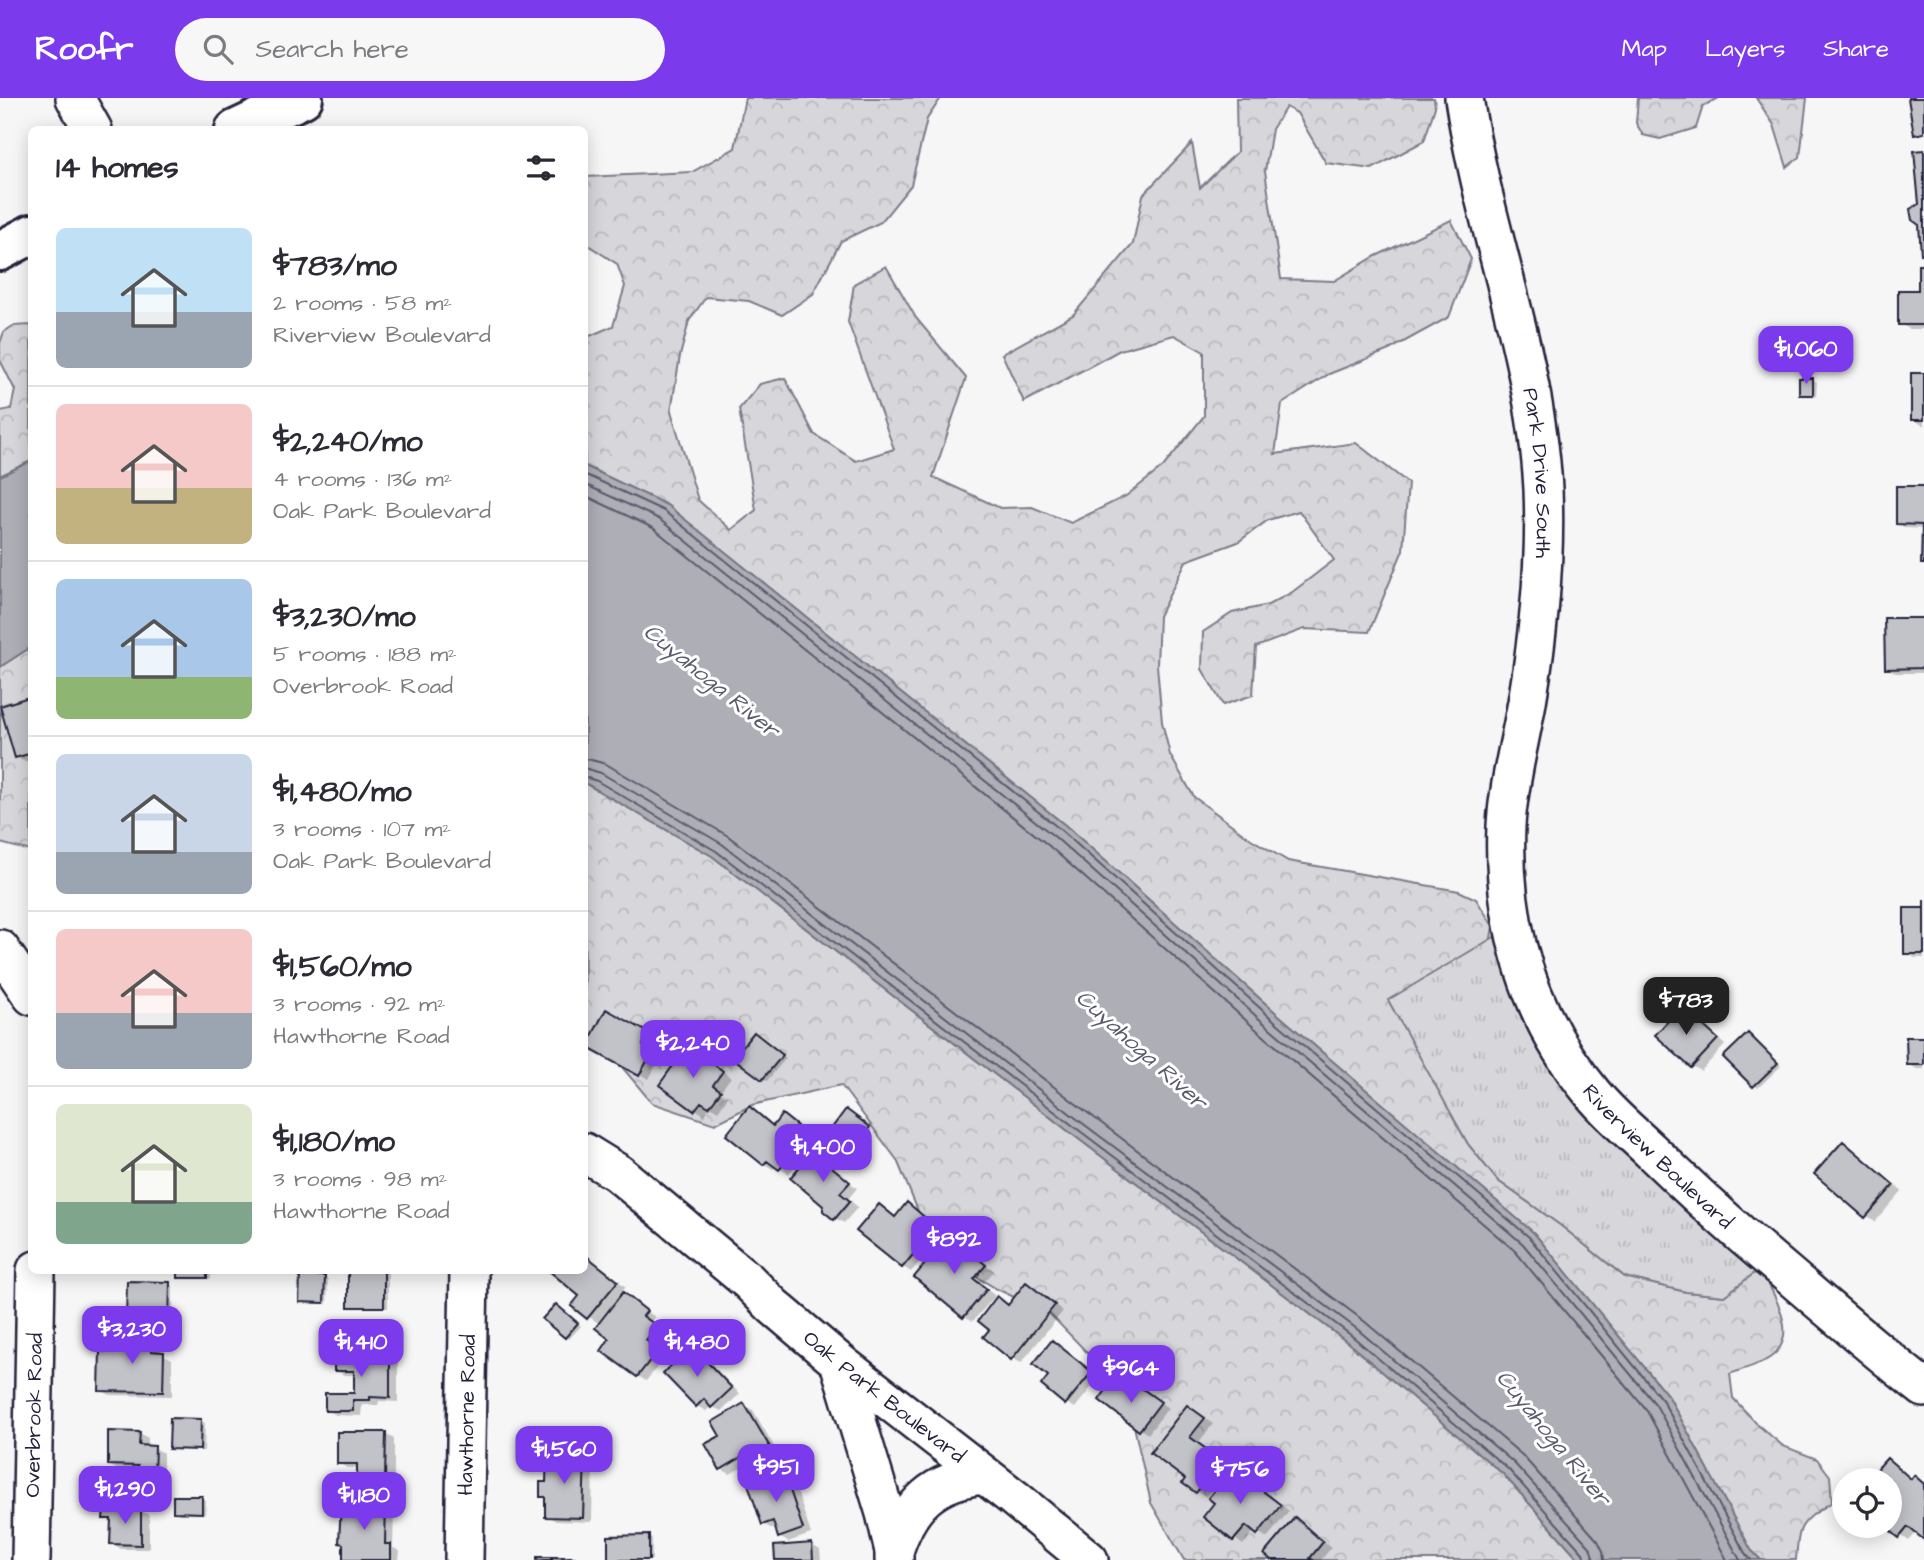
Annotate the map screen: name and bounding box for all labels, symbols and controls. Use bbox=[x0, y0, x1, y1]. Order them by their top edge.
search box bbox=[175, 18, 665, 81]
text: Roofr bbox=[35, 26, 133, 72]
icon: search bbox=[199, 30, 237, 68]
text: Search here bbox=[255, 31, 409, 67]
text: Map bbox=[1622, 32, 1667, 66]
text: Layers bbox=[1705, 32, 1785, 66]
text: Share bbox=[1823, 32, 1889, 66]
text: 14 homes bbox=[56, 147, 179, 189]
icon: filters bbox=[522, 149, 560, 187]
text: $783/mo bbox=[273, 245, 397, 287]
icon: home bbox=[112, 256, 196, 340]
text: 2 rooms · 58 m² bbox=[273, 287, 452, 319]
text: Riverview Boulevard bbox=[273, 319, 491, 351]
pin: $1,060 bbox=[1749, 327, 1863, 386]
text: $1,060 bbox=[1774, 333, 1838, 365]
street label: Park Drive South bbox=[1515, 385, 1558, 559]
text: $2,240/mo bbox=[273, 421, 423, 463]
icon: home bbox=[112, 432, 196, 516]
text: 4 rooms · 136 m² bbox=[273, 463, 452, 495]
text: Oak Park Boulevard bbox=[273, 495, 491, 527]
text: $3,230/mo bbox=[273, 596, 416, 638]
icon: home bbox=[112, 607, 196, 691]
water label: Cuyahoga River bbox=[636, 616, 788, 748]
text: 5 rooms · 188 m² bbox=[273, 638, 457, 670]
text: Overbrook Road bbox=[273, 670, 453, 702]
text: $1,480/mo bbox=[273, 771, 412, 813]
icon: home bbox=[112, 782, 196, 866]
text: 3 rooms · 107 m² bbox=[273, 813, 451, 845]
text: Oak Park Boulevard bbox=[273, 845, 491, 877]
text: $1,560/mo bbox=[273, 946, 412, 988]
icon: home bbox=[112, 957, 196, 1041]
pin: $783 bbox=[1645, 978, 1727, 1037]
water label: Cuyahoga River bbox=[1068, 982, 1216, 1120]
text: $783 bbox=[1659, 984, 1713, 1016]
text: 3 rooms · 92 m² bbox=[273, 988, 446, 1020]
text: Hawthorne Road bbox=[273, 1020, 450, 1052]
pin: $2,240 bbox=[636, 1020, 750, 1080]
text: $2,240 bbox=[656, 1027, 730, 1059]
street label: Riverview Boulevard bbox=[1576, 1078, 1740, 1236]
text: $1,180/mo bbox=[273, 1121, 395, 1163]
pin: $1,400 bbox=[766, 1124, 880, 1184]
text: $1,400 bbox=[791, 1131, 855, 1163]
icon: home bbox=[112, 1132, 196, 1216]
text: 3 rooms · 98 m² bbox=[273, 1163, 447, 1195]
text: Hawthorne Road bbox=[273, 1195, 450, 1227]
pin: $892 bbox=[913, 1216, 995, 1276]
text: $892 bbox=[927, 1223, 981, 1255]
pin: $3,230 bbox=[75, 1306, 189, 1366]
text: $3,230 bbox=[98, 1313, 166, 1345]
pin: $1,410 bbox=[304, 1320, 418, 1379]
pin: $1,480 bbox=[640, 1320, 754, 1379]
street label: Oak Park Boulevard bbox=[797, 1324, 971, 1470]
text: $1,410 bbox=[335, 1326, 387, 1358]
text: $1,480 bbox=[665, 1326, 729, 1358]
street label: Overbrook Road bbox=[18, 1332, 50, 1498]
street label: Hawthorne Road bbox=[451, 1334, 483, 1496]
pin: $964 bbox=[1090, 1346, 1172, 1405]
text: $964 bbox=[1103, 1352, 1159, 1384]
water label: Cuyahoga River bbox=[1488, 1363, 1619, 1515]
pin: $1,560 bbox=[507, 1426, 621, 1486]
text: $1,560 bbox=[531, 1433, 597, 1465]
pin: $951 bbox=[735, 1444, 817, 1504]
pin: $756 bbox=[1199, 1446, 1281, 1506]
text: $951 bbox=[753, 1451, 799, 1483]
text: $756 bbox=[1211, 1453, 1269, 1485]
pin: $1,290 bbox=[68, 1466, 182, 1526]
map controls bbox=[1832, 1468, 1902, 1538]
button: locate bbox=[1832, 1468, 1902, 1538]
pin: $1,180 bbox=[307, 1472, 421, 1532]
text: $1,290 bbox=[95, 1473, 155, 1505]
text: $1,180 bbox=[338, 1479, 390, 1511]

